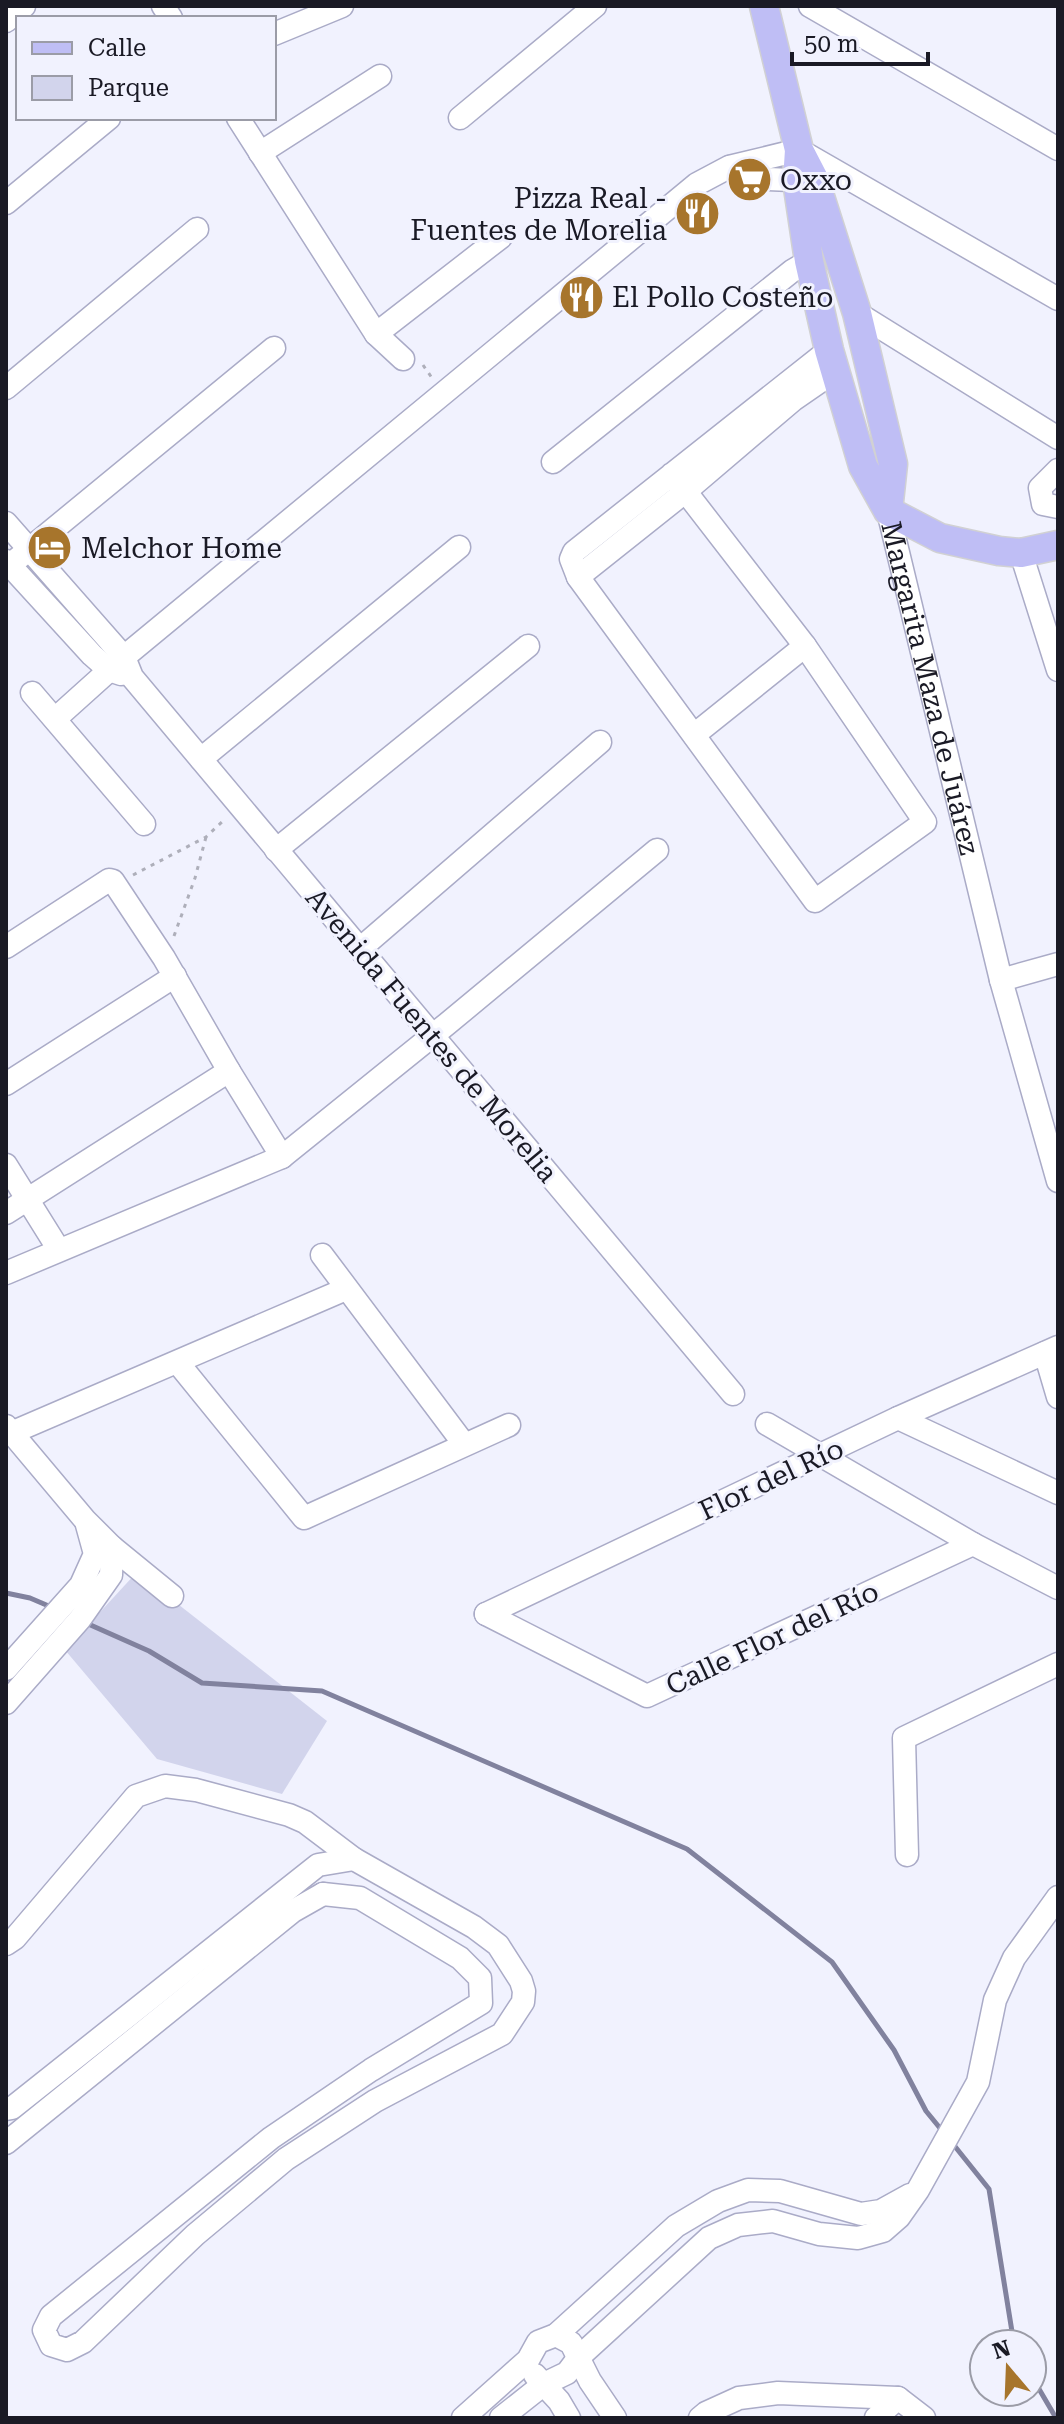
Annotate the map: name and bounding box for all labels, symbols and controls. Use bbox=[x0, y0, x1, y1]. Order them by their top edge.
legend bbox=[16, 16, 276, 120]
scale bar bbox=[792, 16, 928, 66]
text: 50 m bbox=[804, 30, 859, 58]
text: Calle bbox=[88, 34, 146, 62]
text: Parque bbox=[88, 74, 169, 102]
supermarket icon: Oxxo bbox=[725, 156, 773, 204]
place label: Oxxo bbox=[780, 164, 852, 197]
place label: Pizza Real - Fuentes de Morelia bbox=[410, 182, 667, 247]
restaurant icon: Pizza Real - Fuentes de Morelia bbox=[674, 190, 722, 238]
restaurant icon: El Pollo Costeño bbox=[557, 273, 605, 321]
place label: El Pollo Costeño bbox=[612, 281, 833, 314]
street label: Margarita Maza de Juárez bbox=[874, 518, 986, 858]
hotel icon: Melchor Home bbox=[26, 524, 74, 572]
place label: Melchor Home bbox=[81, 532, 282, 565]
street label: Avenida Fuentes de Morelia bbox=[299, 882, 564, 1189]
street label: Flor del Río bbox=[694, 1432, 849, 1527]
street label: Calle Flor del Río bbox=[661, 1575, 884, 1702]
north arrow bbox=[968, 2328, 1048, 2408]
text: N bbox=[990, 2335, 1014, 2364]

